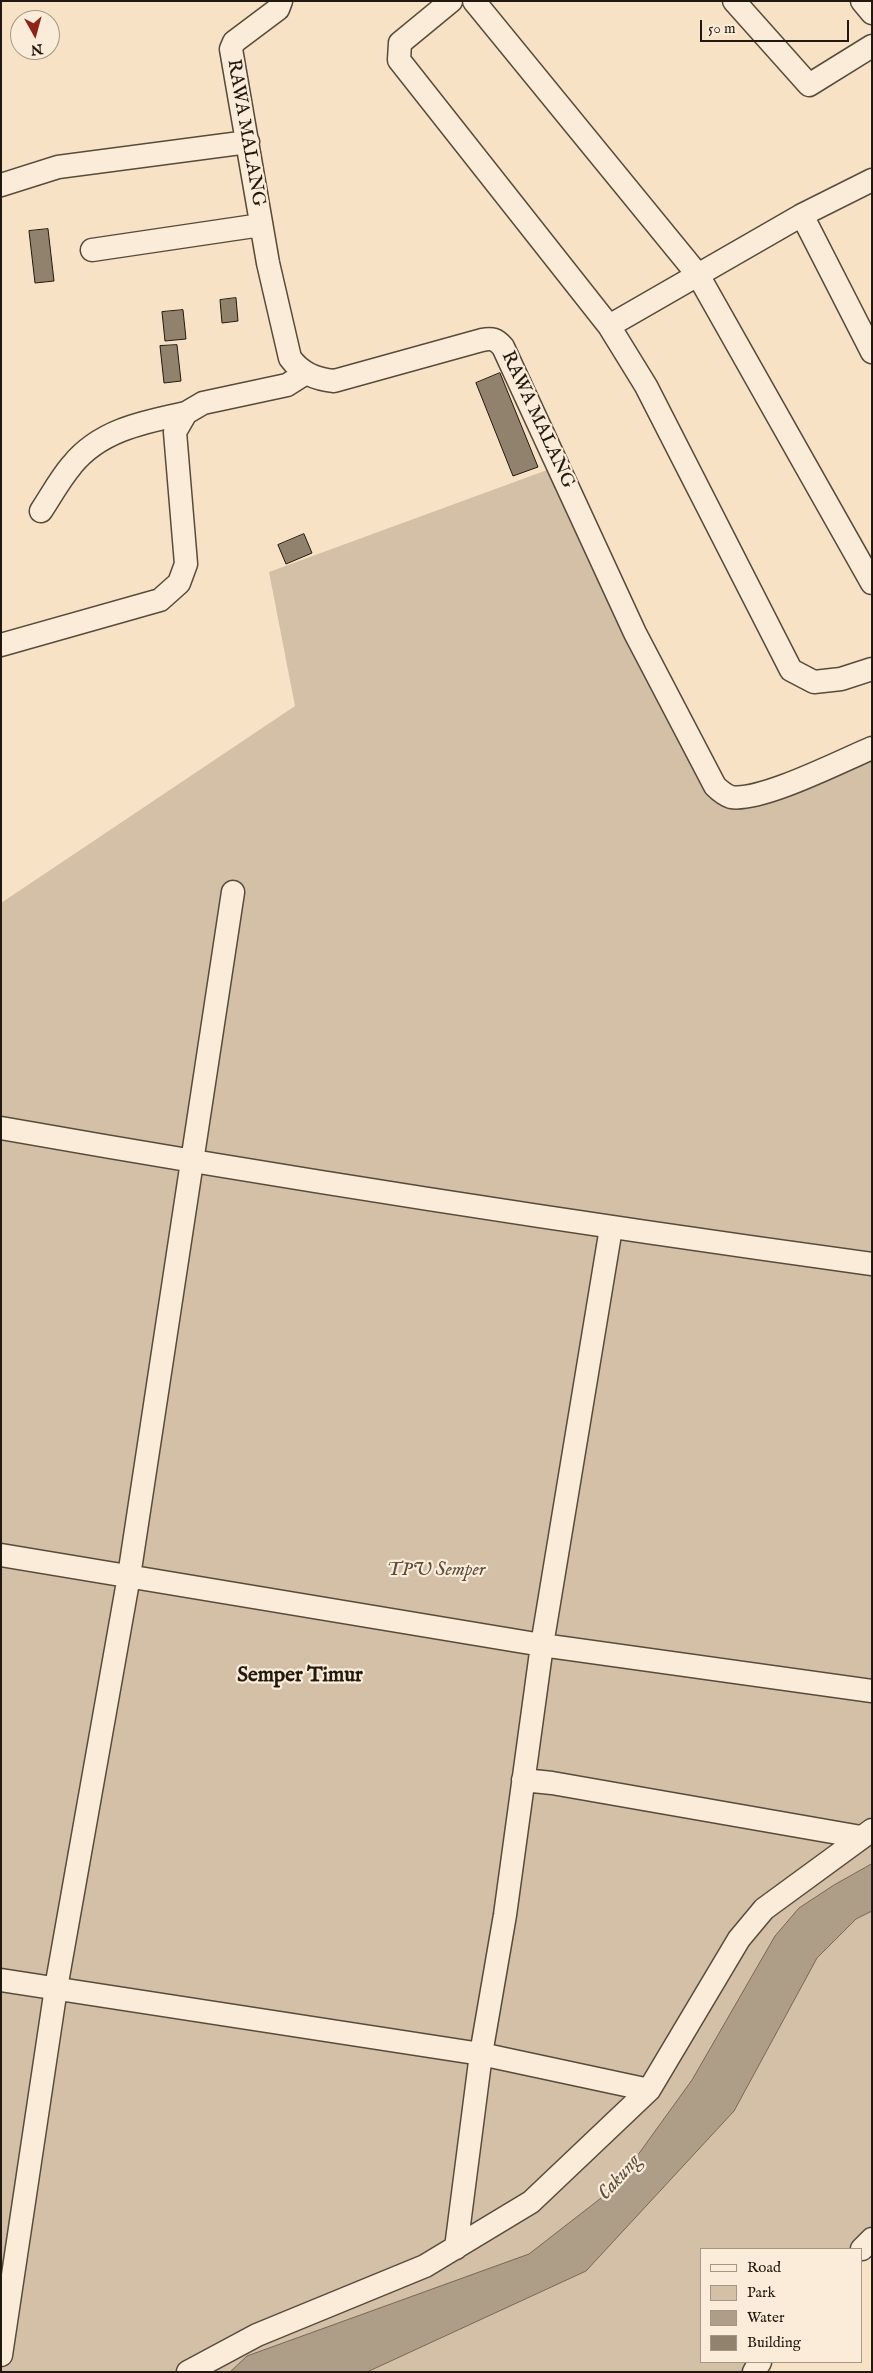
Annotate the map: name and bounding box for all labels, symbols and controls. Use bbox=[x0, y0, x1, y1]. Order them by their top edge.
north arrow bbox=[10, 10, 60, 60]
scale bar bbox=[703, 10, 852, 42]
text: 50 m bbox=[708, 19, 736, 38]
text: N bbox=[30, 39, 44, 59]
street label: RAWA MALANG bbox=[221, 58, 269, 208]
street label: RAWA MALANG bbox=[495, 348, 579, 492]
park label: TPU Semper bbox=[387, 1560, 485, 1582]
district label: Semper Timur bbox=[237, 1664, 363, 1690]
water label: Cakung bbox=[594, 2150, 646, 2206]
legend bbox=[700, 2248, 863, 2363]
text: Road bbox=[747, 2258, 781, 2277]
text: Park bbox=[747, 2283, 776, 2302]
text: Water bbox=[747, 2308, 784, 2327]
text: Building bbox=[747, 2333, 801, 2352]

